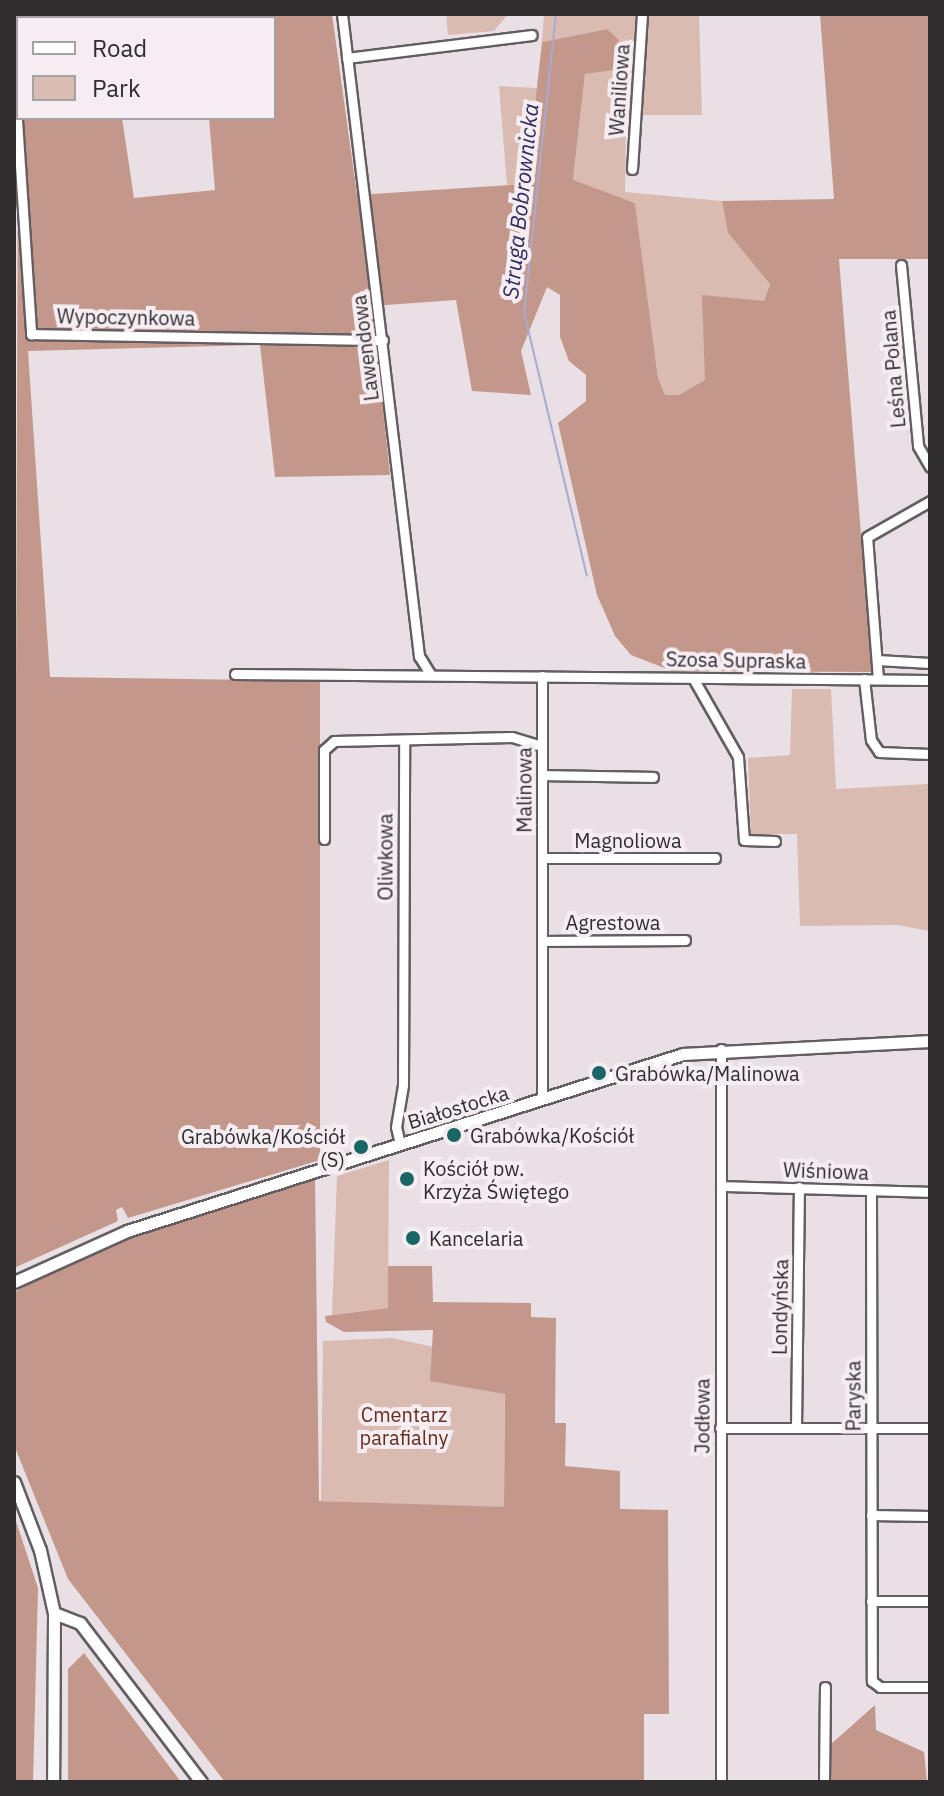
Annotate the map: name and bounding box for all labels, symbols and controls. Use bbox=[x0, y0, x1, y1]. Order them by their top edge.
legend bbox=[16, 16, 276, 120]
text: Road bbox=[92, 32, 147, 64]
street label: Waniliowa bbox=[604, 43, 634, 137]
text: Park bbox=[92, 72, 141, 104]
water label: Struga Bobrownicka bbox=[497, 102, 543, 300]
street label: Lawendowa bbox=[347, 294, 383, 402]
street label: Wypoczynkowa bbox=[57, 304, 195, 330]
street label: Leśna Polana bbox=[876, 309, 910, 429]
street label: Szosa Supraska bbox=[666, 647, 806, 673]
street label: Malinowa bbox=[512, 747, 536, 833]
street label: Oliwkowa bbox=[373, 813, 397, 901]
street label: Magnoliowa bbox=[574, 828, 682, 852]
street label: Agrestowa bbox=[565, 910, 661, 934]
place label: Grabówka/Malinowa bbox=[615, 1061, 800, 1085]
marker: Grabówka/Malinowa bbox=[590, 1064, 608, 1082]
street label: Białostocka bbox=[405, 1080, 511, 1134]
place label: Grabówka/Kościół bbox=[470, 1123, 634, 1147]
place label: Grabówka/Kościół (S) bbox=[181, 1124, 345, 1171]
marker: Grabówka/Kościół bbox=[445, 1126, 463, 1144]
marker: Grabówka/Kościół (S) bbox=[352, 1138, 370, 1156]
place label: Kościół pw. Krzyża Świętego bbox=[423, 1156, 569, 1203]
street label: Wiśniowa bbox=[783, 1158, 869, 1184]
marker: Kościół pw. Krzyża Świętego bbox=[398, 1170, 416, 1188]
place label: Kancelaria bbox=[429, 1226, 523, 1250]
marker: Kancelaria bbox=[404, 1229, 422, 1247]
street label: Londyńska bbox=[767, 1259, 793, 1355]
street label: Paryska bbox=[841, 1361, 865, 1431]
street label: Jodłowa bbox=[690, 1378, 714, 1454]
park label: Cmentarz parafialny bbox=[360, 1402, 448, 1449]

